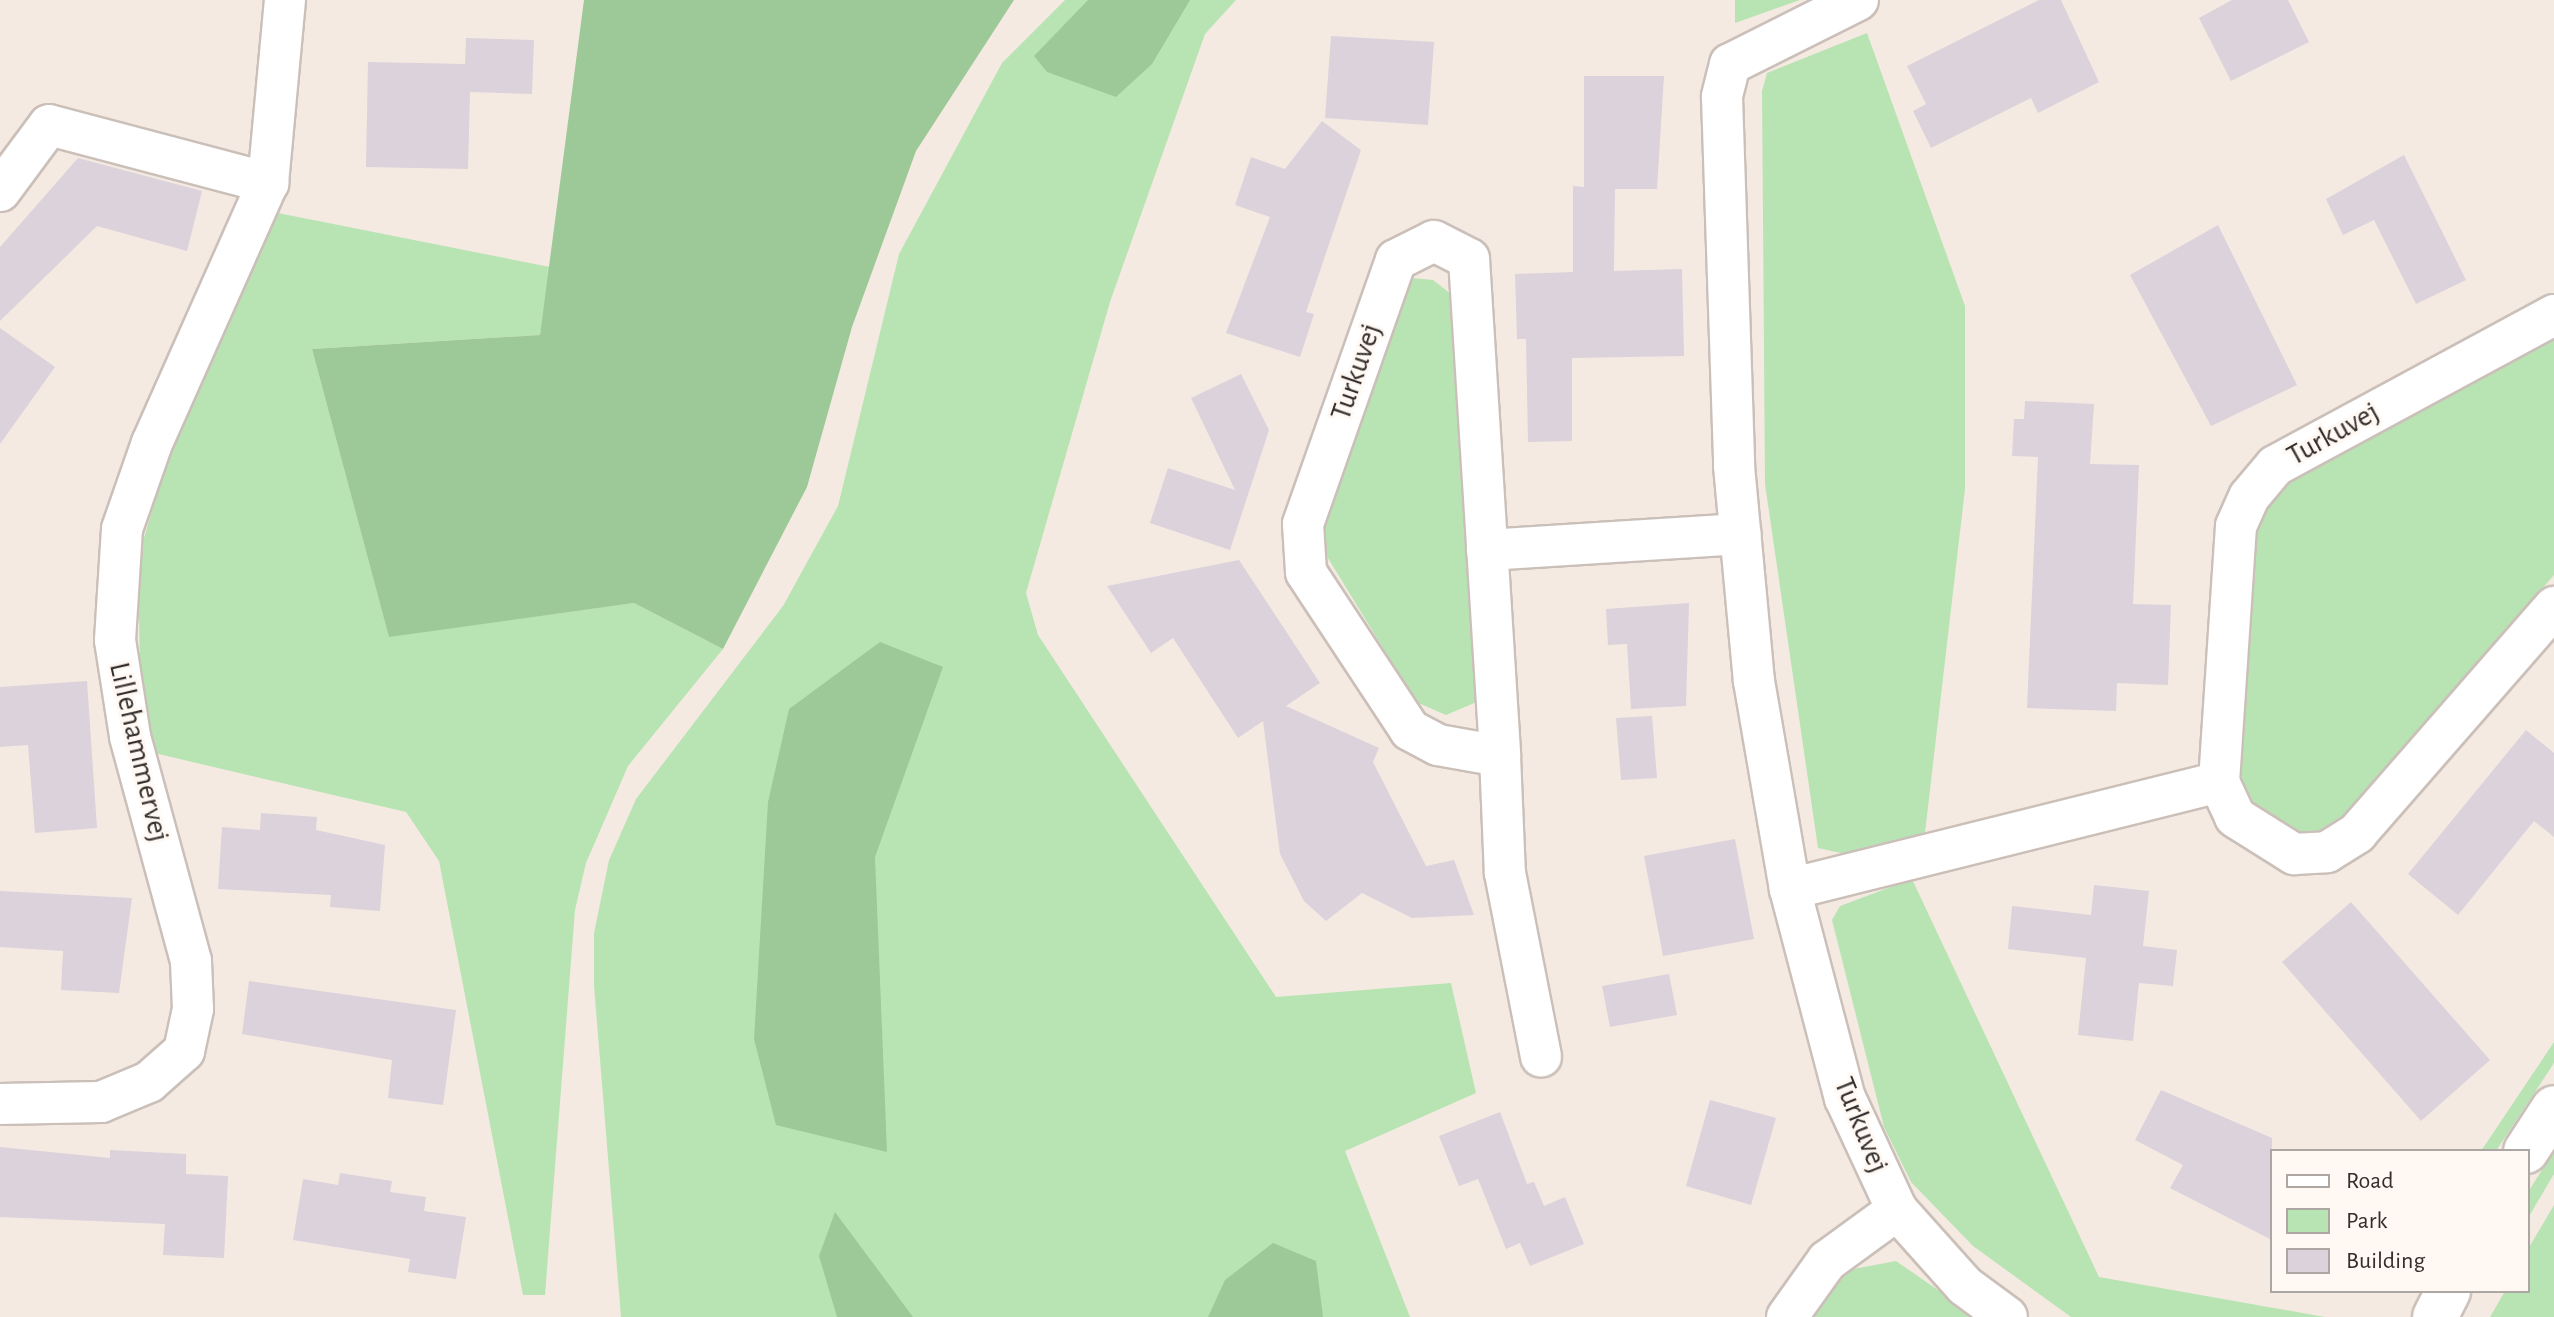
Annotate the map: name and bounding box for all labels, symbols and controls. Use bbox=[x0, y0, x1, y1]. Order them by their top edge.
street label: Turkuvej bbox=[1323, 319, 1389, 425]
street label: Turkuvej bbox=[2281, 394, 2385, 474]
street label: Lillehammervej bbox=[101, 659, 177, 845]
street label: Turkuvej bbox=[1826, 1072, 1896, 1178]
legend bbox=[2270, 1149, 2530, 1293]
text: Road bbox=[2346, 1169, 2394, 1193]
text: Park bbox=[2346, 1209, 2387, 1233]
text: Building bbox=[2346, 1249, 2425, 1273]

